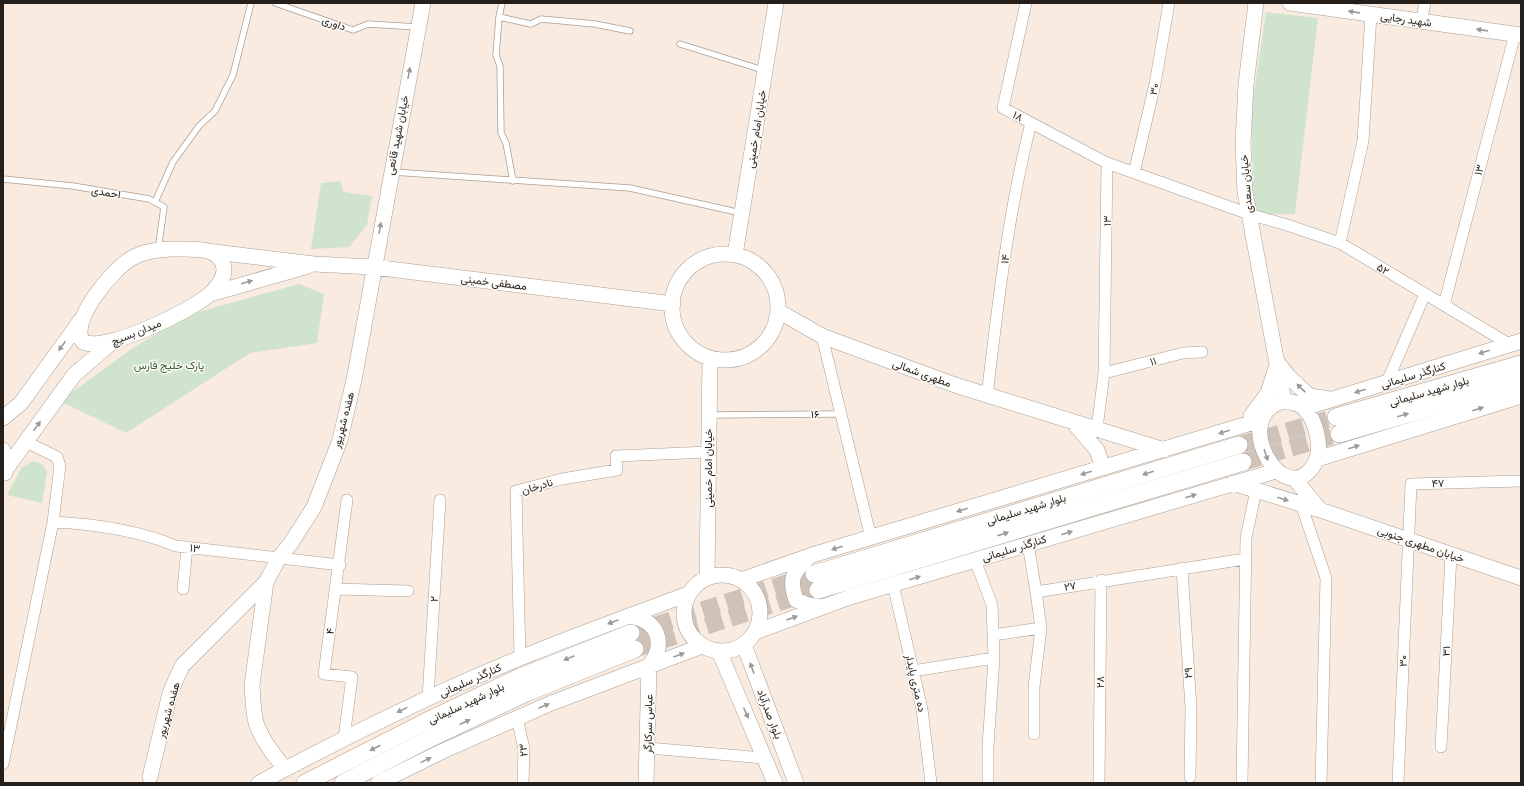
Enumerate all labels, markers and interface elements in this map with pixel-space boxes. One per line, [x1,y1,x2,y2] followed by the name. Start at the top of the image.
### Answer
[1379,7,1433,31] street label: شهید رجایی
[1348,9,1360,15] one-way arrow
[320,11,348,35] street label: داوری
[1476,27,1488,33] one-way arrow
[407,67,413,79] one-way arrow
[1145,82,1163,96] street label: ۳۰
[742,89,770,169] street label: خیابان امام خمینی
[381,94,413,176] street label: خیابان شهید قانعی
[1010,107,1026,126] street label: ۱۸
[1235,154,1257,214] street label: خیابان سعدی
[1470,163,1488,177] street label: ۱۳
[90,182,122,202] street label: احمدی
[1099,216,1115,226] street label: ۱۳
[377,222,383,234] one-way arrow
[996,253,1014,265] street label: ۱۴
[1374,259,1393,279] street label: ۵۲
[460,270,528,294] street label: مصطفی خمینی
[241,279,253,285] one-way arrow
[109,315,164,349] street label: میدان بسیچ
[58,340,66,351] one-way arrow
[1477,349,1489,355] one-way arrow
[1148,352,1158,370] street label: ۱۱
[890,355,954,391] street label: مطهری شمالی
[134,357,204,373] park label: پارک خلیج فارس
[1379,358,1447,392] street label: کنارگذر سلیمانی
[1387,372,1471,410] street label: بلوار شهید سلیمانی
[1296,383,1306,393] one-way arrow
[1353,388,1365,394] one-way arrow
[328,390,358,451] street label: هفده شهریور
[811,406,819,422] street label: ۱۶
[1472,406,1484,412] one-way arrow
[1398,412,1410,418] one-way arrow
[33,421,41,431] one-way arrow
[700,429,716,508] street label: خیابان امام خمینی
[1218,429,1230,435] one-way arrow
[1348,444,1360,450] one-way arrow
[1263,449,1269,461] one-way arrow
[1080,470,1092,476] one-way arrow
[1141,470,1153,476] one-way arrow
[519,474,555,498] street label: نادرخان
[1431,475,1445,491] street label: ۴۷
[984,489,1068,529] street label: بلوار شهید سلیمانی
[1186,493,1198,499] one-way arrow
[1278,496,1290,502] one-way arrow
[955,507,967,513] one-way arrow
[1375,522,1467,566] street label: خیابان مطهری جنوبی
[1061,530,1073,536] one-way arrow
[980,531,1048,565] street label: کنارگذر سلیمانی
[997,531,1009,537] one-way arrow
[189,539,201,557] street label: ۱۳
[831,545,843,551] one-way arrow
[910,575,922,581] one-way arrow
[1063,577,1078,595] street label: ۲۷
[426,595,442,602] street label: ۲
[786,615,798,621] one-way arrow
[606,620,618,626] one-way arrow
[322,627,338,635] street label: ۴
[1438,645,1454,657] street label: ۳۱
[673,652,685,658] one-way arrow
[901,652,930,714] street label: ده متری پایدار
[562,655,574,661] one-way arrow
[1395,655,1411,667] street label: ۳۰
[436,659,504,701] street label: کنارگذر سلیمانی
[749,662,755,674] one-way arrow
[1180,667,1196,679] street label: ۲۹
[1092,675,1108,688] street label: ۲۸
[425,678,507,728] street label: بلوار شهید سلیمانی
[152,680,184,741] street label: هفده شهریور
[753,687,787,741] street label: بلوار صدرآباد
[639,694,657,755] street label: عباس سرکارگر
[539,703,551,709] one-way arrow
[397,707,408,713] one-way arrow
[743,707,749,718] one-way arrow
[459,719,471,725] one-way arrow
[514,743,532,757] street label: ۲۳
[369,745,380,751] one-way arrow
[420,756,431,763] one-way arrow

